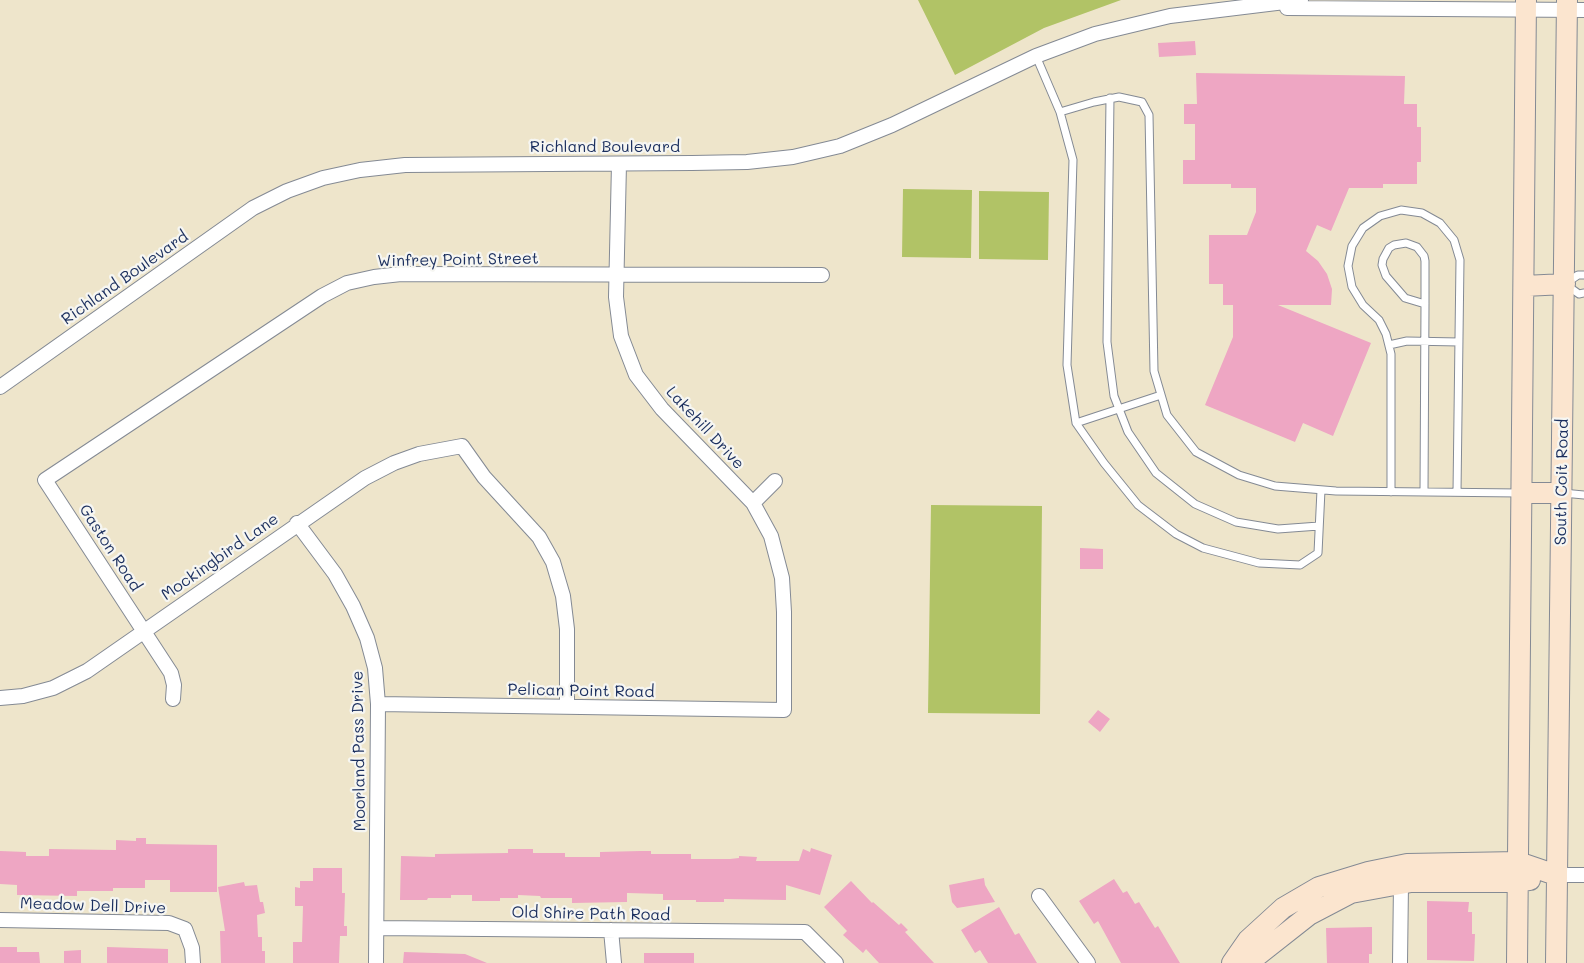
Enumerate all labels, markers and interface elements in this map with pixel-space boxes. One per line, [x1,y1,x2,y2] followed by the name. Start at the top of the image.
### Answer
[530,137,680,157] street label: Richland Boulevard
[58,227,192,329] street label: Richland Boulevard
[377,249,539,271] street label: Winfrey Point Street
[662,383,748,473] street label: Lakehill Drive
[1551,419,1573,545] street label: South Coit Road
[75,501,145,595] street label: Gaston Road
[158,509,282,605] street label: Mockingbird Lane
[348,671,370,831] street label: Moorland Pass Drive
[507,680,655,702] street label: Pelican Point Road
[20,894,166,918] street label: Meadow Dell Drive
[511,903,671,925] street label: Old Shire Path Road

